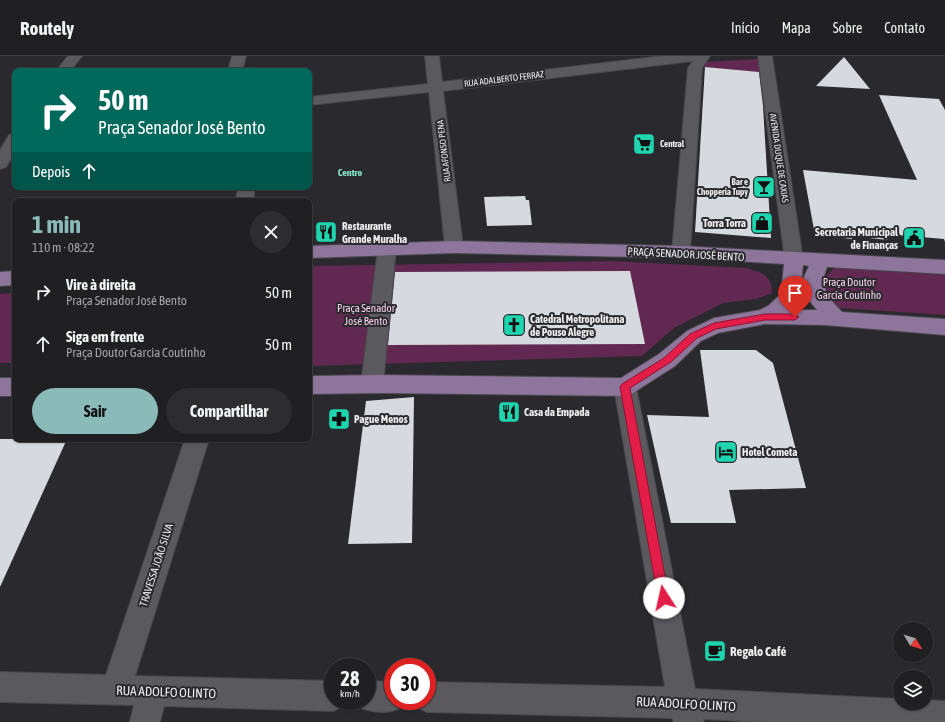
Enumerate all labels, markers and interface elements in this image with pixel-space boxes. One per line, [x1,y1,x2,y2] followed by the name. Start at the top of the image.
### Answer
[20,17,74,39] text: Routely
[731,20,760,36] text: Início
[782,20,811,36] text: Mapa
[833,20,862,36] text: Sobre
[884,20,925,36] text: Contato
[463,69,545,89] street label: RUA ADALBERTO FERRAZ
[32,84,84,136] icon: right
[98,84,148,116] text: 50 m
[768,113,790,203] street label: AVENIDA DUQUE DE CAXIAS
[98,117,265,138] text: Praça Senador José Bento
[435,119,453,183] street label: RUA AFONSO PENA
[631,131,657,157] supermarket icon: Central
[660,139,685,149] place label: Central
[78,160,100,182] icon: ahead
[32,163,70,180] text: Depois
[338,167,363,178] district label: Centro
[751,174,777,200] bar icon: Bar e Chopperia Tupy
[697,177,748,197] place label: Bar e Chopperia Tupy
[749,210,775,236] shop icon: Torra Torra
[32,211,81,238] text: 1 min
[250,211,292,253] button: close
[703,217,746,229] place label: Torra Torra
[313,219,339,245] restaurant icon: Restaurante Grande Muralha
[342,220,407,245] place label: Restaurante Grande Muralha
[901,225,927,251] public building icon: Secretaria Municipal de Finanças
[815,226,899,251] place label: Secretaria Municipal de Finanças
[32,240,95,255] text: 110 m · 08:22
[627,245,745,263] street label: PRAÇA SENADOR JOSÉ BENTO
[66,276,136,293] text: Vire à direita
[778,276,812,317] pin
[817,276,881,301] park label: Praça Doutor Garcia Coutinho
[32,281,54,303] icon: right
[784,282,806,304] icon: arrive
[265,284,292,301] text: 50 m
[66,293,187,308] text: Praça Senador José Bento
[337,302,396,327] park label: Praça Senador José Bento
[501,312,527,338] church icon: Catedral Metropolitana de Pouso Alegre
[530,313,624,338] place label: Catedral Metropolitana de Pouso Alegre
[66,328,144,345] text: Siga em frente
[32,333,54,355] icon: ahead
[265,336,292,353] text: 50 m
[66,345,206,360] text: Praça Doutor Garcia Coutinho
[32,388,158,434] button: Sair
[166,388,292,434] button: Compartilhar
[496,399,522,425] restaurant icon: Casa da Empada
[326,406,352,432] pharmacy icon: Pague Menos
[524,406,590,418] place label: Casa da Empada
[354,413,408,425] place label: Pague Menos
[713,439,739,465] hotel icon: Hotel Cometa
[742,446,797,458] place label: Hotel Cometa
[137,521,175,608] street label: TRAVESSA JOÃO SILVA
[643,577,685,619] position arrow
[893,622,933,662] north arrow
[893,622,933,710] map controls
[702,638,728,664] cafe icon: Regalo Café
[730,644,786,659] place label: Regalo Café
[384,658,436,710] speed limit sign: 30
[341,667,359,690] text: 28
[893,670,933,710] button: layers
[116,683,217,701] street label: RUA ADOLFO OLINTO
[340,688,360,699] text: km/h
[636,694,737,714] street label: RUA ADOLFO OLINTO

